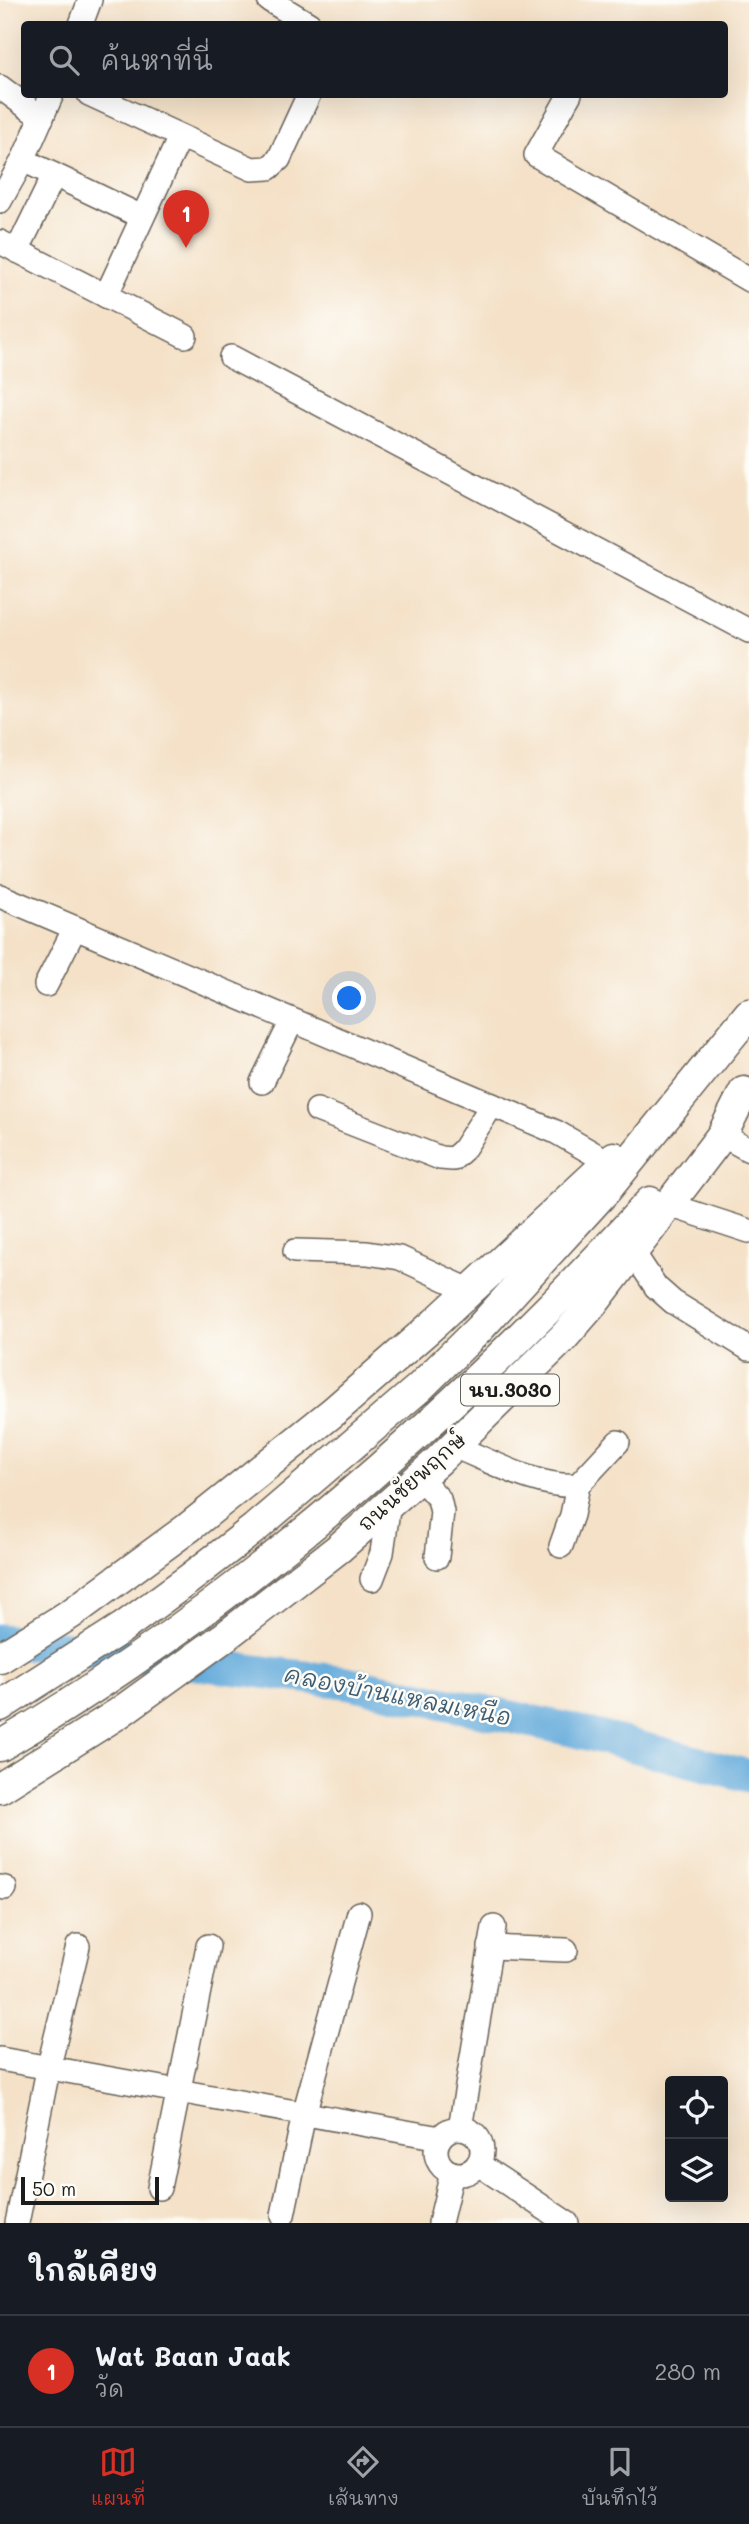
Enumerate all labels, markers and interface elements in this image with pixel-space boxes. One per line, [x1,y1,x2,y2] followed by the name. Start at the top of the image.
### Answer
[21,21,728,98] search box
[45,41,83,79] icon: search
[101,43,213,77] text: ค้นหาที่นี่
[163,190,209,248] pin: 1
[332,981,366,1015] your location
[461,1374,559,1406] road number: นบ.3030
[351,1425,472,1538] street label: ถนนชัยพฤกษ์
[282,1658,514,1732] water label: คลองบ้านแหลมเหนือ
[665,2076,728,2202] map controls
[665,2076,728,2139] button: locate
[665,2139,728,2202] button: layers
[21,2174,159,2206] scale bar
[32,2176,76,2201] text: 50 m
[28,2249,158,2289] text: ใกล้เคียง
[95,2339,291,2373] text: Wat Baan Jaak
[46,2356,56,2386] text: 1
[654,2356,721,2386] text: 280 m
[95,2373,124,2403] text: วัด
[91,2443,146,2510] tab: แผนที่
[328,2443,399,2510] tab: เส้นทาง
[581,2443,658,2510] tab: บันทึกไว้

